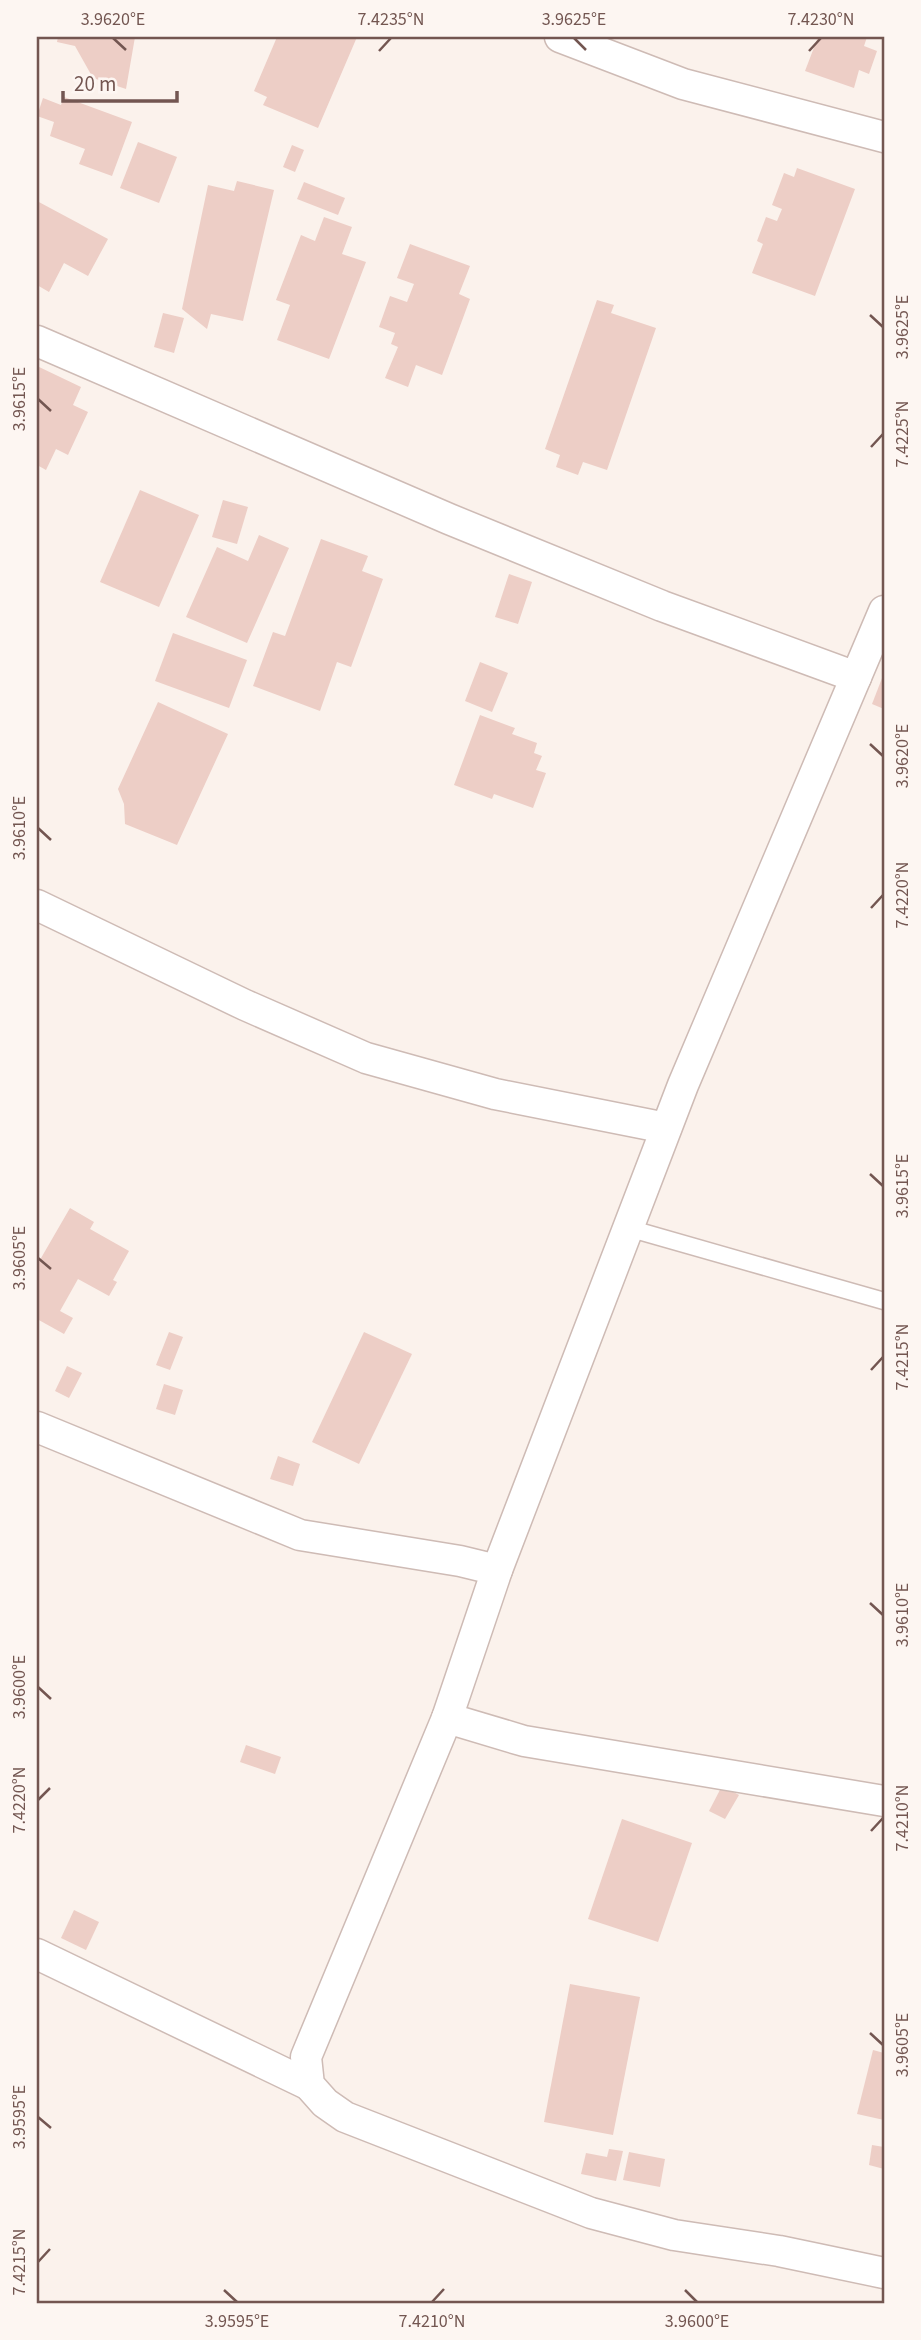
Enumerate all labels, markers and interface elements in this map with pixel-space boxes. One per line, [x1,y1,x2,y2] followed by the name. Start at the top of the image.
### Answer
[81,7,145,32] text: 3.9620°E
[358,7,424,32] text: 7.4235°N
[542,7,606,32] text: 3.9625°E
[788,7,854,32] text: 7.4230°N
[63,60,177,104] scale bar
[74,69,116,99] text: 20 m
[890,295,915,359] text: 3.9625°E
[7,367,32,431] text: 3.9615°E
[890,401,915,467] text: 7.4225°N
[890,724,915,788] text: 3.9620°E
[7,796,32,860] text: 3.9610°E
[890,862,915,928] text: 7.4220°N
[890,1154,915,1218] text: 3.9615°E
[7,1226,32,1290] text: 3.9605°E
[890,1324,915,1390] text: 7.4215°N
[890,1583,915,1647] text: 3.9610°E
[7,1655,32,1719] text: 3.9600°E
[7,1767,32,1833] text: 7.4220°N
[890,1785,915,1851] text: 7.4210°N
[890,2013,915,2077] text: 3.9605°E
[7,2085,32,2149] text: 3.9595°E
[7,2229,32,2295] text: 7.4215°N
[205,2309,269,2334] text: 3.9595°E
[399,2309,465,2334] text: 7.4210°N
[665,2309,729,2334] text: 3.9600°E

